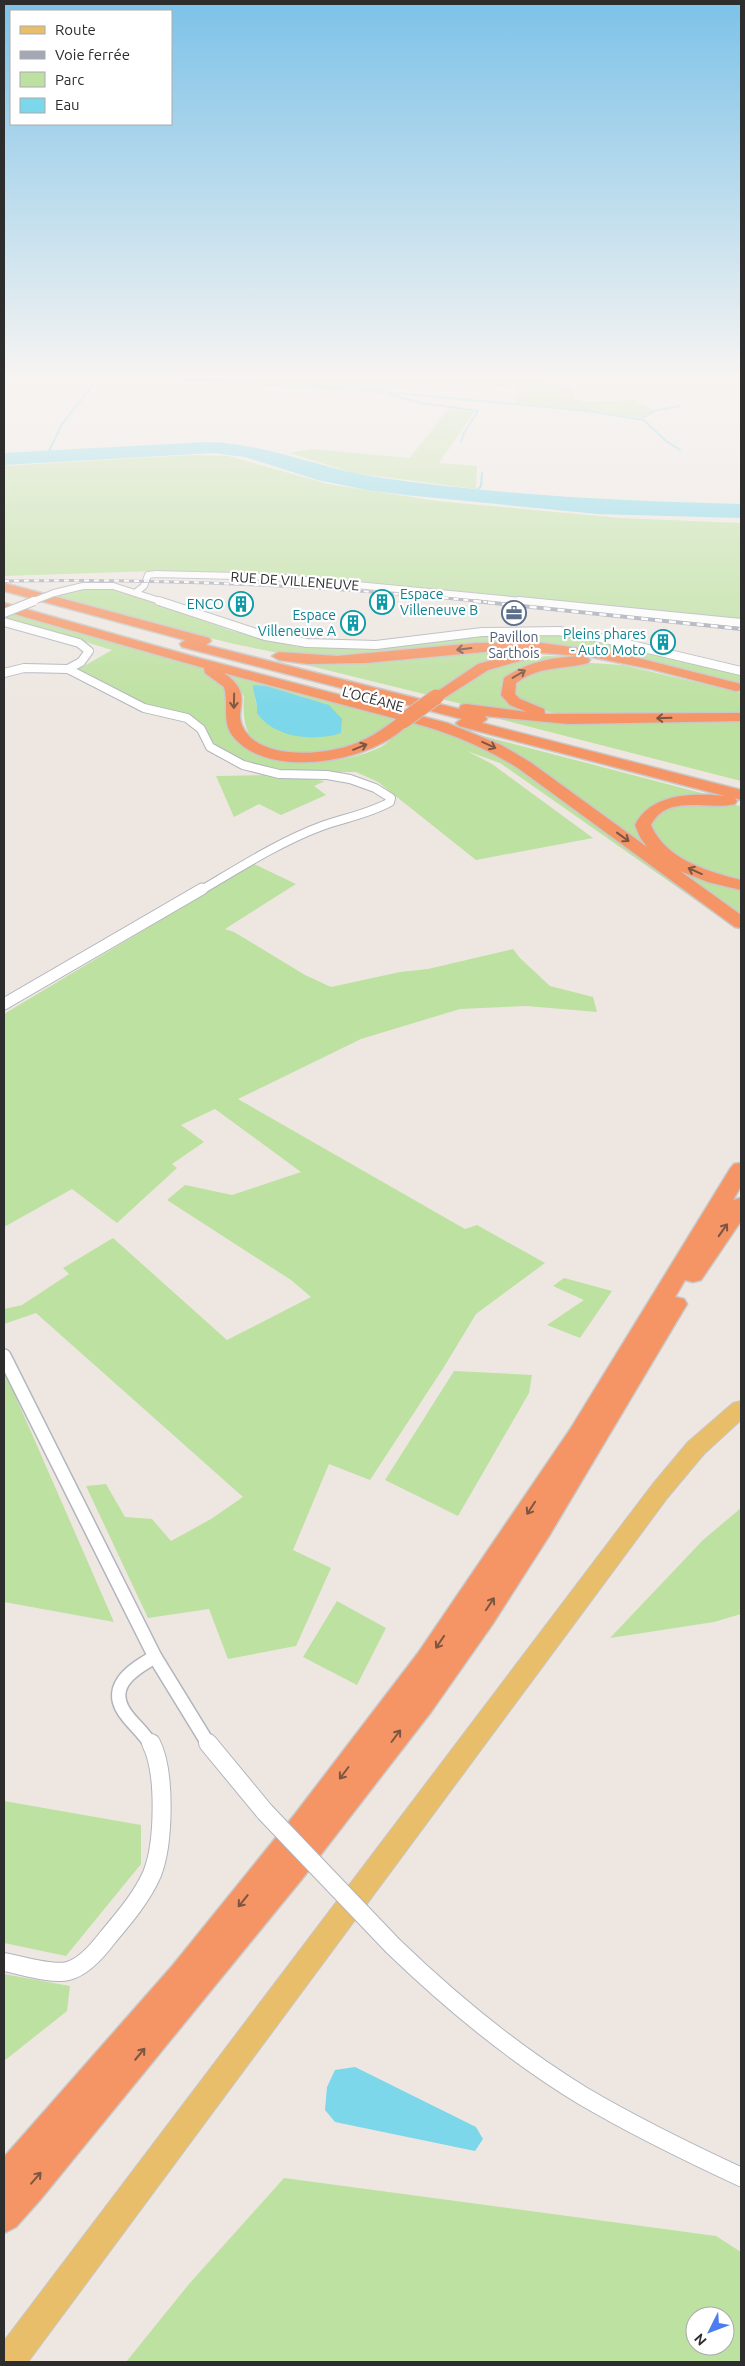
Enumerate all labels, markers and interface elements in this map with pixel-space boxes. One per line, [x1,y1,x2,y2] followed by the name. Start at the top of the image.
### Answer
[10,10,172,125] legend
[55,21,96,38] text: Route
[55,46,130,63] text: Voie ferrée
[55,71,84,88] text: Parc
[55,96,80,113] text: Eau
[230,569,360,593] street label: RUE DE VILLENEUVE
[400,586,478,618] place label: Espace Villeneuve B
[369,589,395,615] building icon: Espace Villeneuve B
[228,591,254,617] building icon: ENCO
[187,596,224,612] place label: ENCO
[501,600,527,626] office icon: Pavillon Sarthois
[258,607,336,639] place label: Espace Villeneuve A
[340,610,366,636] building icon: Espace Villeneuve A
[563,626,646,658] place label: Pleins phares - Auto Moto
[488,629,540,661] place label: Pavillon Sarthois
[650,629,676,655] building icon: Pleins phares - Auto Moto
[456,644,472,654] one-way arrow
[511,669,525,679] one-way arrow
[340,682,406,715] street label: L’OCÉANE
[229,693,239,709] one-way arrow
[656,714,672,723] one-way arrow
[481,741,496,750] one-way arrow
[352,742,367,752] one-way arrow
[616,831,629,842] one-way arrow
[688,866,703,876] one-way arrow
[718,1223,728,1237] one-way arrow
[526,1500,536,1514] one-way arrow
[485,1597,495,1611] one-way arrow
[435,1635,445,1649] one-way arrow
[390,1730,401,1743] one-way arrow
[338,1766,349,1779] one-way arrow
[238,1894,249,1907] one-way arrow
[135,2047,146,2060] one-way arrow
[30,2172,42,2185] one-way arrow
[685,2306,735,2356] north arrow
[691,2330,710,2349] text: N

